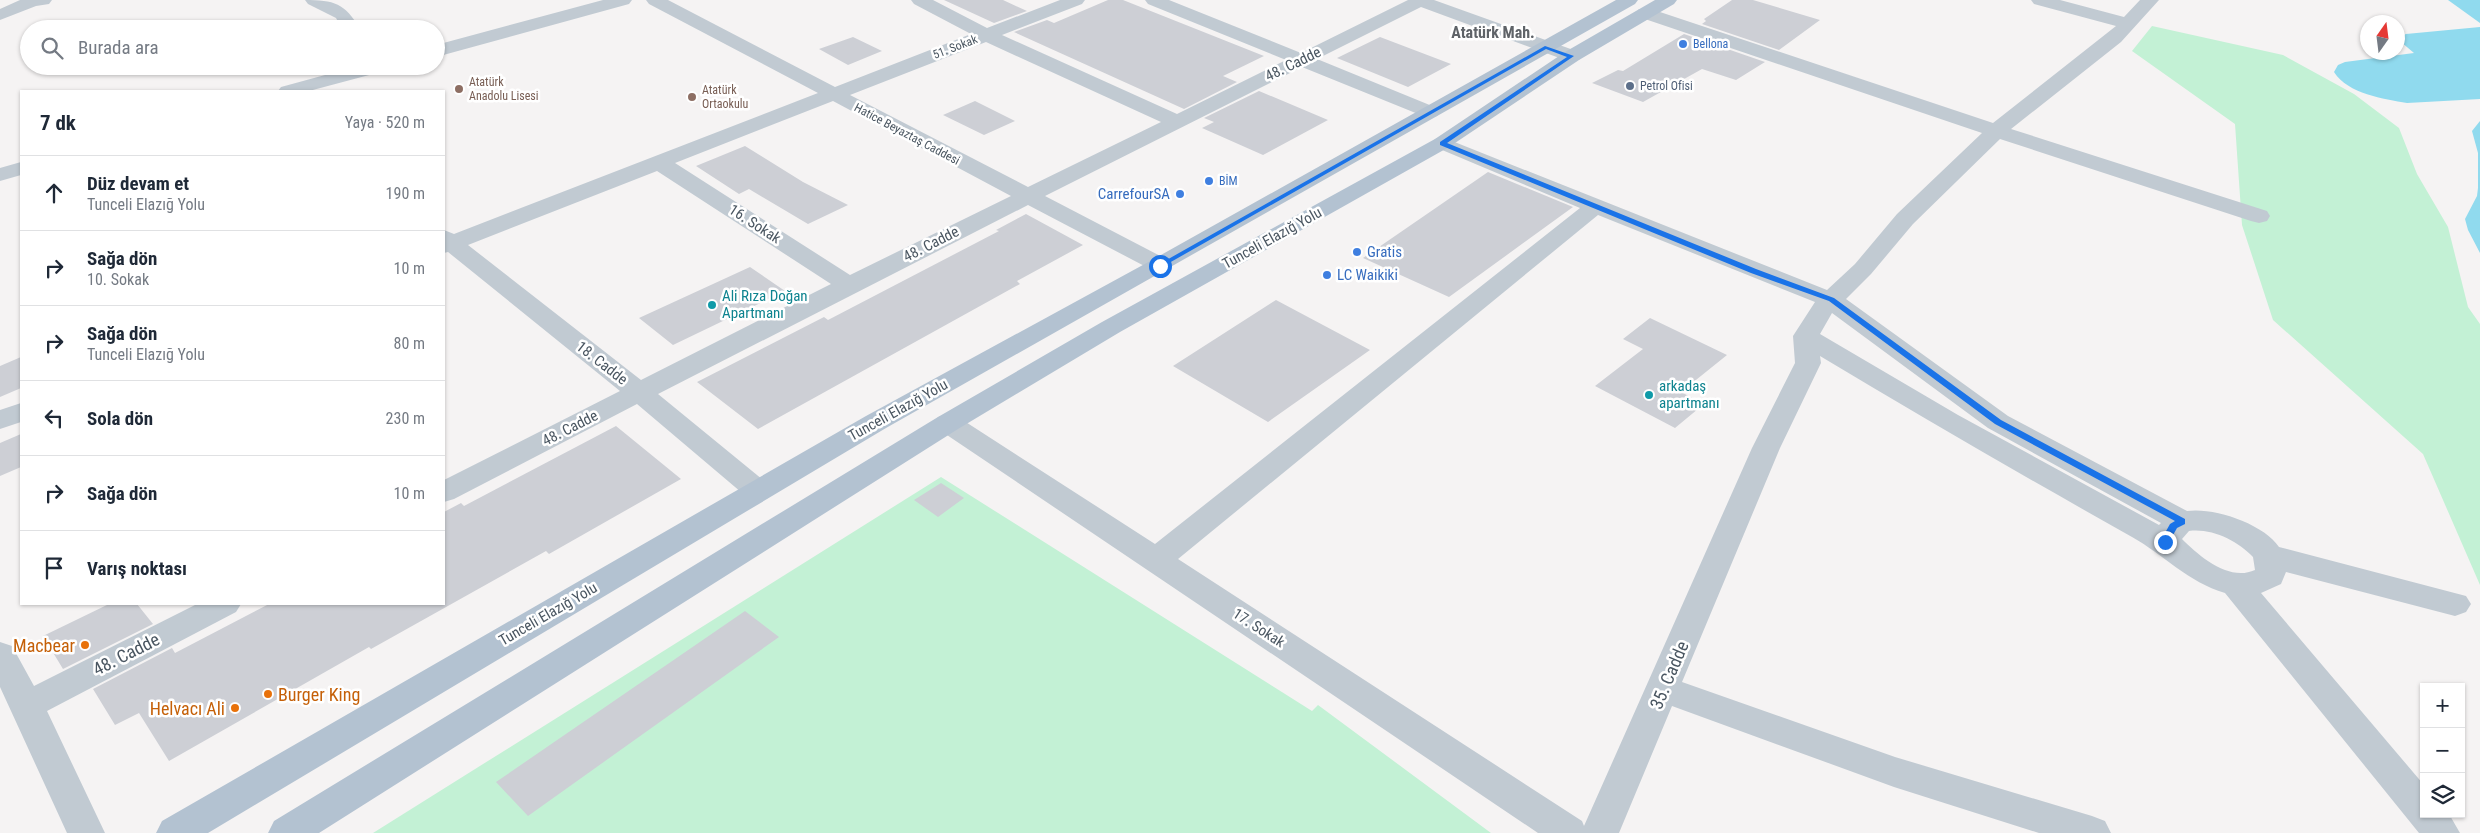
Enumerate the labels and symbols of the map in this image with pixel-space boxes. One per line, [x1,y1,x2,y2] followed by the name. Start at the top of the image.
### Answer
[2360,15,2405,60] north arrow
[1451,23,1535,42] district label: Atatürk Mah.
[931,32,980,62] street label: 51. Sokak
[1693,37,1729,51] place label: Bellona
[1677,38,1689,50] marker: Bellona
[1262,43,1324,85] street label: 48. Cadde
[469,75,539,103] place label: Atatürk Anadolu Lisesi
[1640,79,1693,93] place label: Petrol Ofisi
[1624,80,1636,92] marker: Petrol Ofisi
[453,83,465,95] marker: Atatürk Anadolu Lisesi
[702,83,748,111] place label: Atatürk Ortaokulu
[686,91,698,103] marker: Atatürk Ortaokulu
[852,100,962,168] street label: Hatice Beyaztaş Caddesi
[1219,173,1238,188] place label: BİM
[1203,175,1215,187] marker: BİM
[1098,185,1170,203] place label: CarrefourSA
[1174,188,1186,200] marker: CarrefourSA
[726,201,785,248] street label: 16. Sokak
[1219,203,1325,273] street label: Tunceli Elazığ Yolu
[900,222,962,266] street label: 48. Cadde
[1367,243,1402,261] place label: Gratis
[1351,246,1363,258] marker: Gratis
[1149,255,1172,278] route start
[1337,266,1398,284] place label: LC Waikiki
[1321,269,1333,281] marker: LC Waikiki
[722,287,808,322] place label: Ali Rıza Doğan Apartmanı
[706,299,718,311] marker: Ali Rıza Doğan Apartmanı
[573,337,631,389] street label: 18. Cadde
[845,375,951,445] street label: Tunceli Elazığ Yolu
[1659,377,1719,412] place label: arkadaş apartmanı
[1643,389,1655,401] marker: arkadaş apartmanı
[539,406,601,450] street label: 48. Cadde
[2154,531,2177,554] route end
[496,579,600,649] street label: Tunceli Elazığ Yolu
[1230,605,1289,652] street label: 17. Sokak
[89,628,163,680] street label: 48. Cadde
[13,635,76,656] place label: Macbear
[1645,638,1693,712] street label: 35. Cadde
[79,639,91,651] marker: Macbear
[278,684,360,705] place label: Burger King
[262,688,274,700] marker: Burger King
[150,698,225,719] place label: Helvacı Ali
[229,702,241,714] marker: Helvacı Ali

